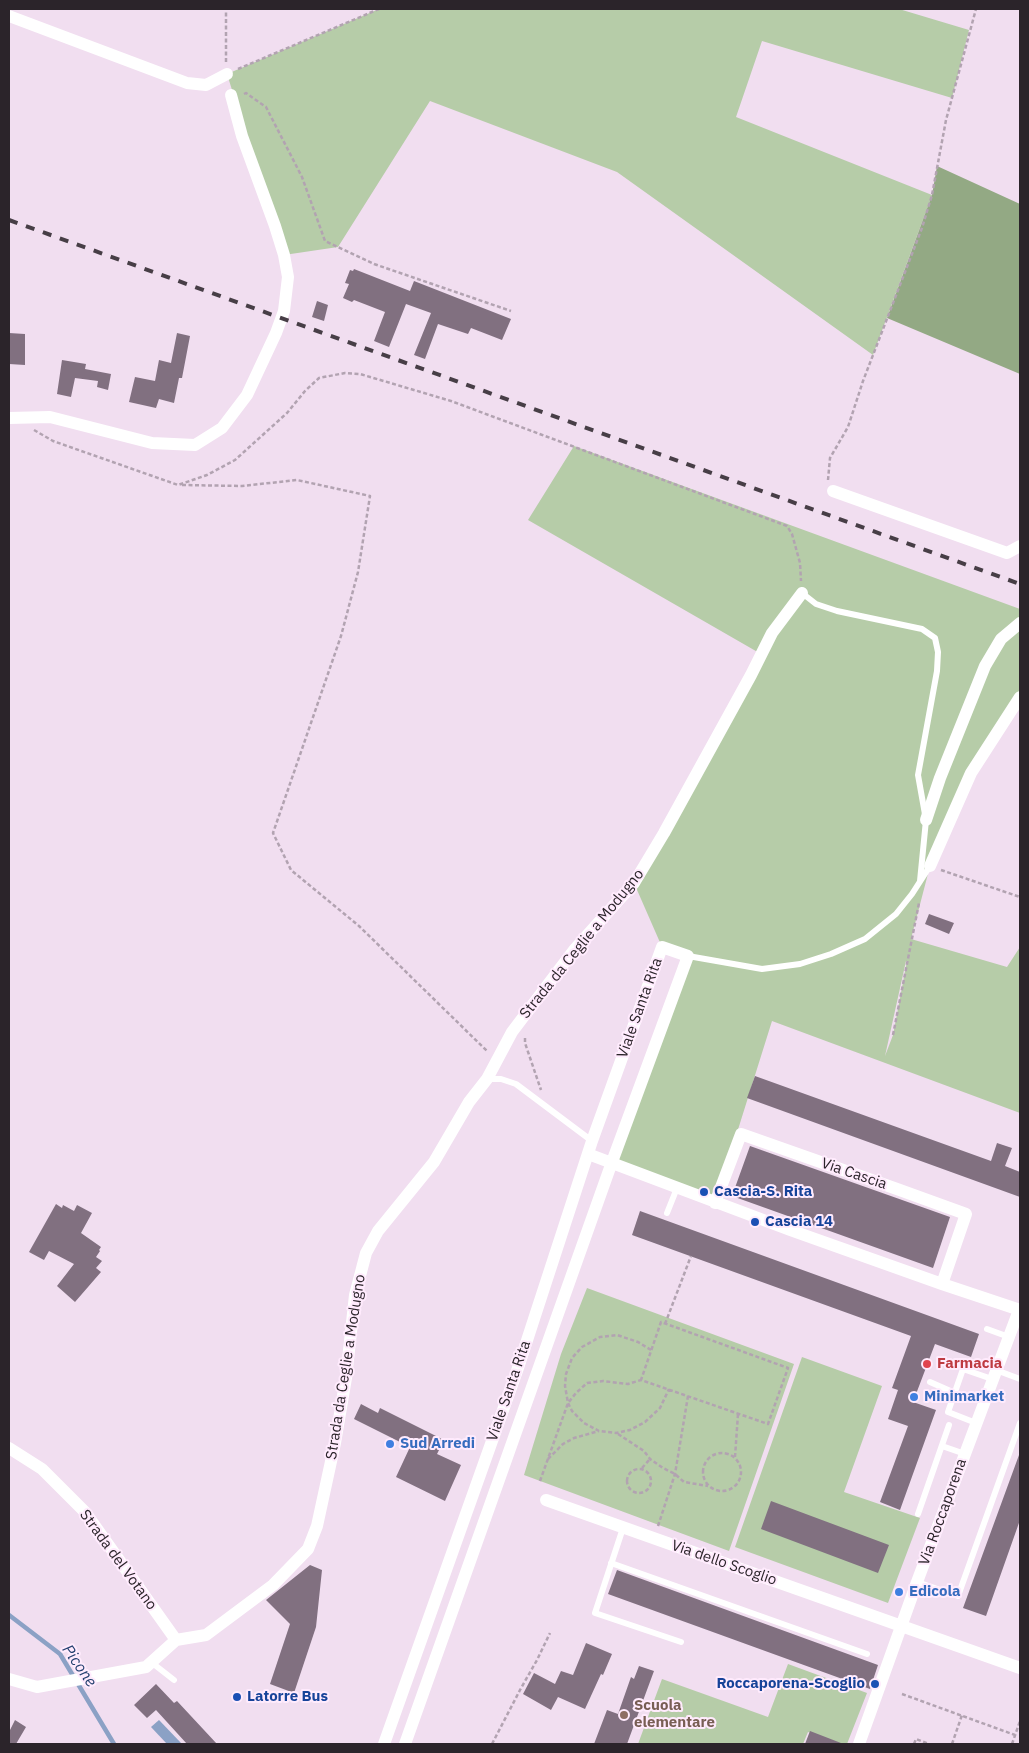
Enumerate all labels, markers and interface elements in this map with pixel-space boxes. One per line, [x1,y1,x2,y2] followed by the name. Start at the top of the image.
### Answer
[516,866,648,1022] street label: Strada da Ceglie a Modugno
[614,955,666,1061] street label: Viale Santa Rita
[819,1154,889,1194] street label: Via Cascia
[714,1183,812,1201] place label: Cascia-S. Rita
[698,1186,710,1198] marker: Cascia-S. Rita
[765,1213,833,1231] place label: Cascia 14
[749,1216,761,1228] marker: Cascia 14
[322,1273,370,1461] street label: Strada da Ceglie a Modugno
[483,1338,535,1444] street label: Viale Santa Rita
[937,1355,1002,1373] place label: Farmacia
[921,1358,933,1370] marker: Farmacia
[924,1388,1004,1406] place label: Minimarket
[908,1391,920,1403] marker: Minimarket
[400,1435,475,1453] place label: Sud Arredi
[384,1438,396,1450] marker: Sud Arredi
[915,1456,971,1568] street label: Via Roccaporena
[76,1506,160,1614] street label: Strada del Votano
[669,1537,779,1589] street label: Via dello Scoglio
[909,1583,961,1601] place label: Edicola
[893,1586,905,1598] marker: Edicola
[58,1641,100,1691] water label: Picone
[716,1675,865,1693] place label: Roccaporena-Scoglio
[869,1678,881,1690] marker: Roccaporena-Scoglio
[247,1688,328,1706] place label: Latorre Bus
[231,1691,243,1703] marker: Latorre Bus
[634,1697,715,1732] place label: Scuola elementare
[618,1709,630,1721] marker: Scuola elementare

